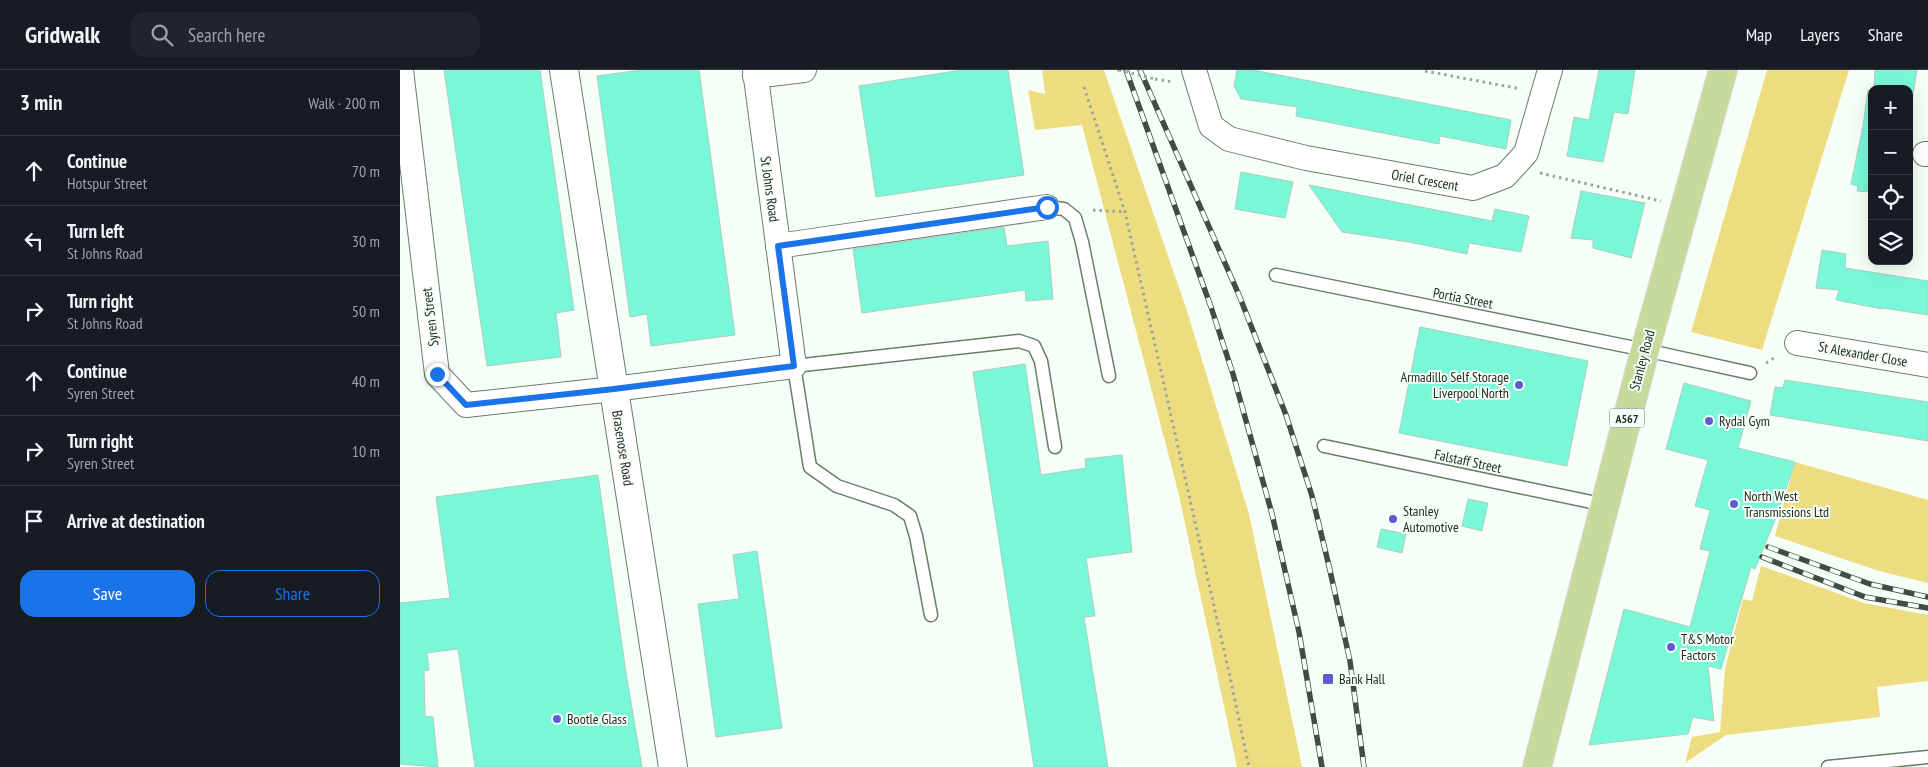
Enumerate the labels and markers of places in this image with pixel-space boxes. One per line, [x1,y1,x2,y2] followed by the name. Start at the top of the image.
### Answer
[1401,368,1509,402] place label: Armadillo Self Storage Liverpool North
[1513,379,1525,391] marker: Armadillo Self Storage Liverpool North
[1719,412,1770,430] place label: Rydal Gym
[1703,415,1715,427] marker: Rydal Gym
[1744,487,1829,521] place label: North West Transmissions Ltd
[1728,498,1740,510] marker: North West Transmissions Ltd
[1403,502,1459,536] place label: Stanley Automotive
[1387,513,1399,525] marker: Stanley Automotive
[1681,630,1734,664] place label: T&S Motor Factors
[1665,641,1677,653] marker: T&S Motor Factors
[1339,670,1386,688] place label: Bank Hall
[1321,672,1335,686] marker: Bank Hall
[567,710,627,728] place label: Bootle Glass
[551,713,563,725] marker: Bootle Glass

